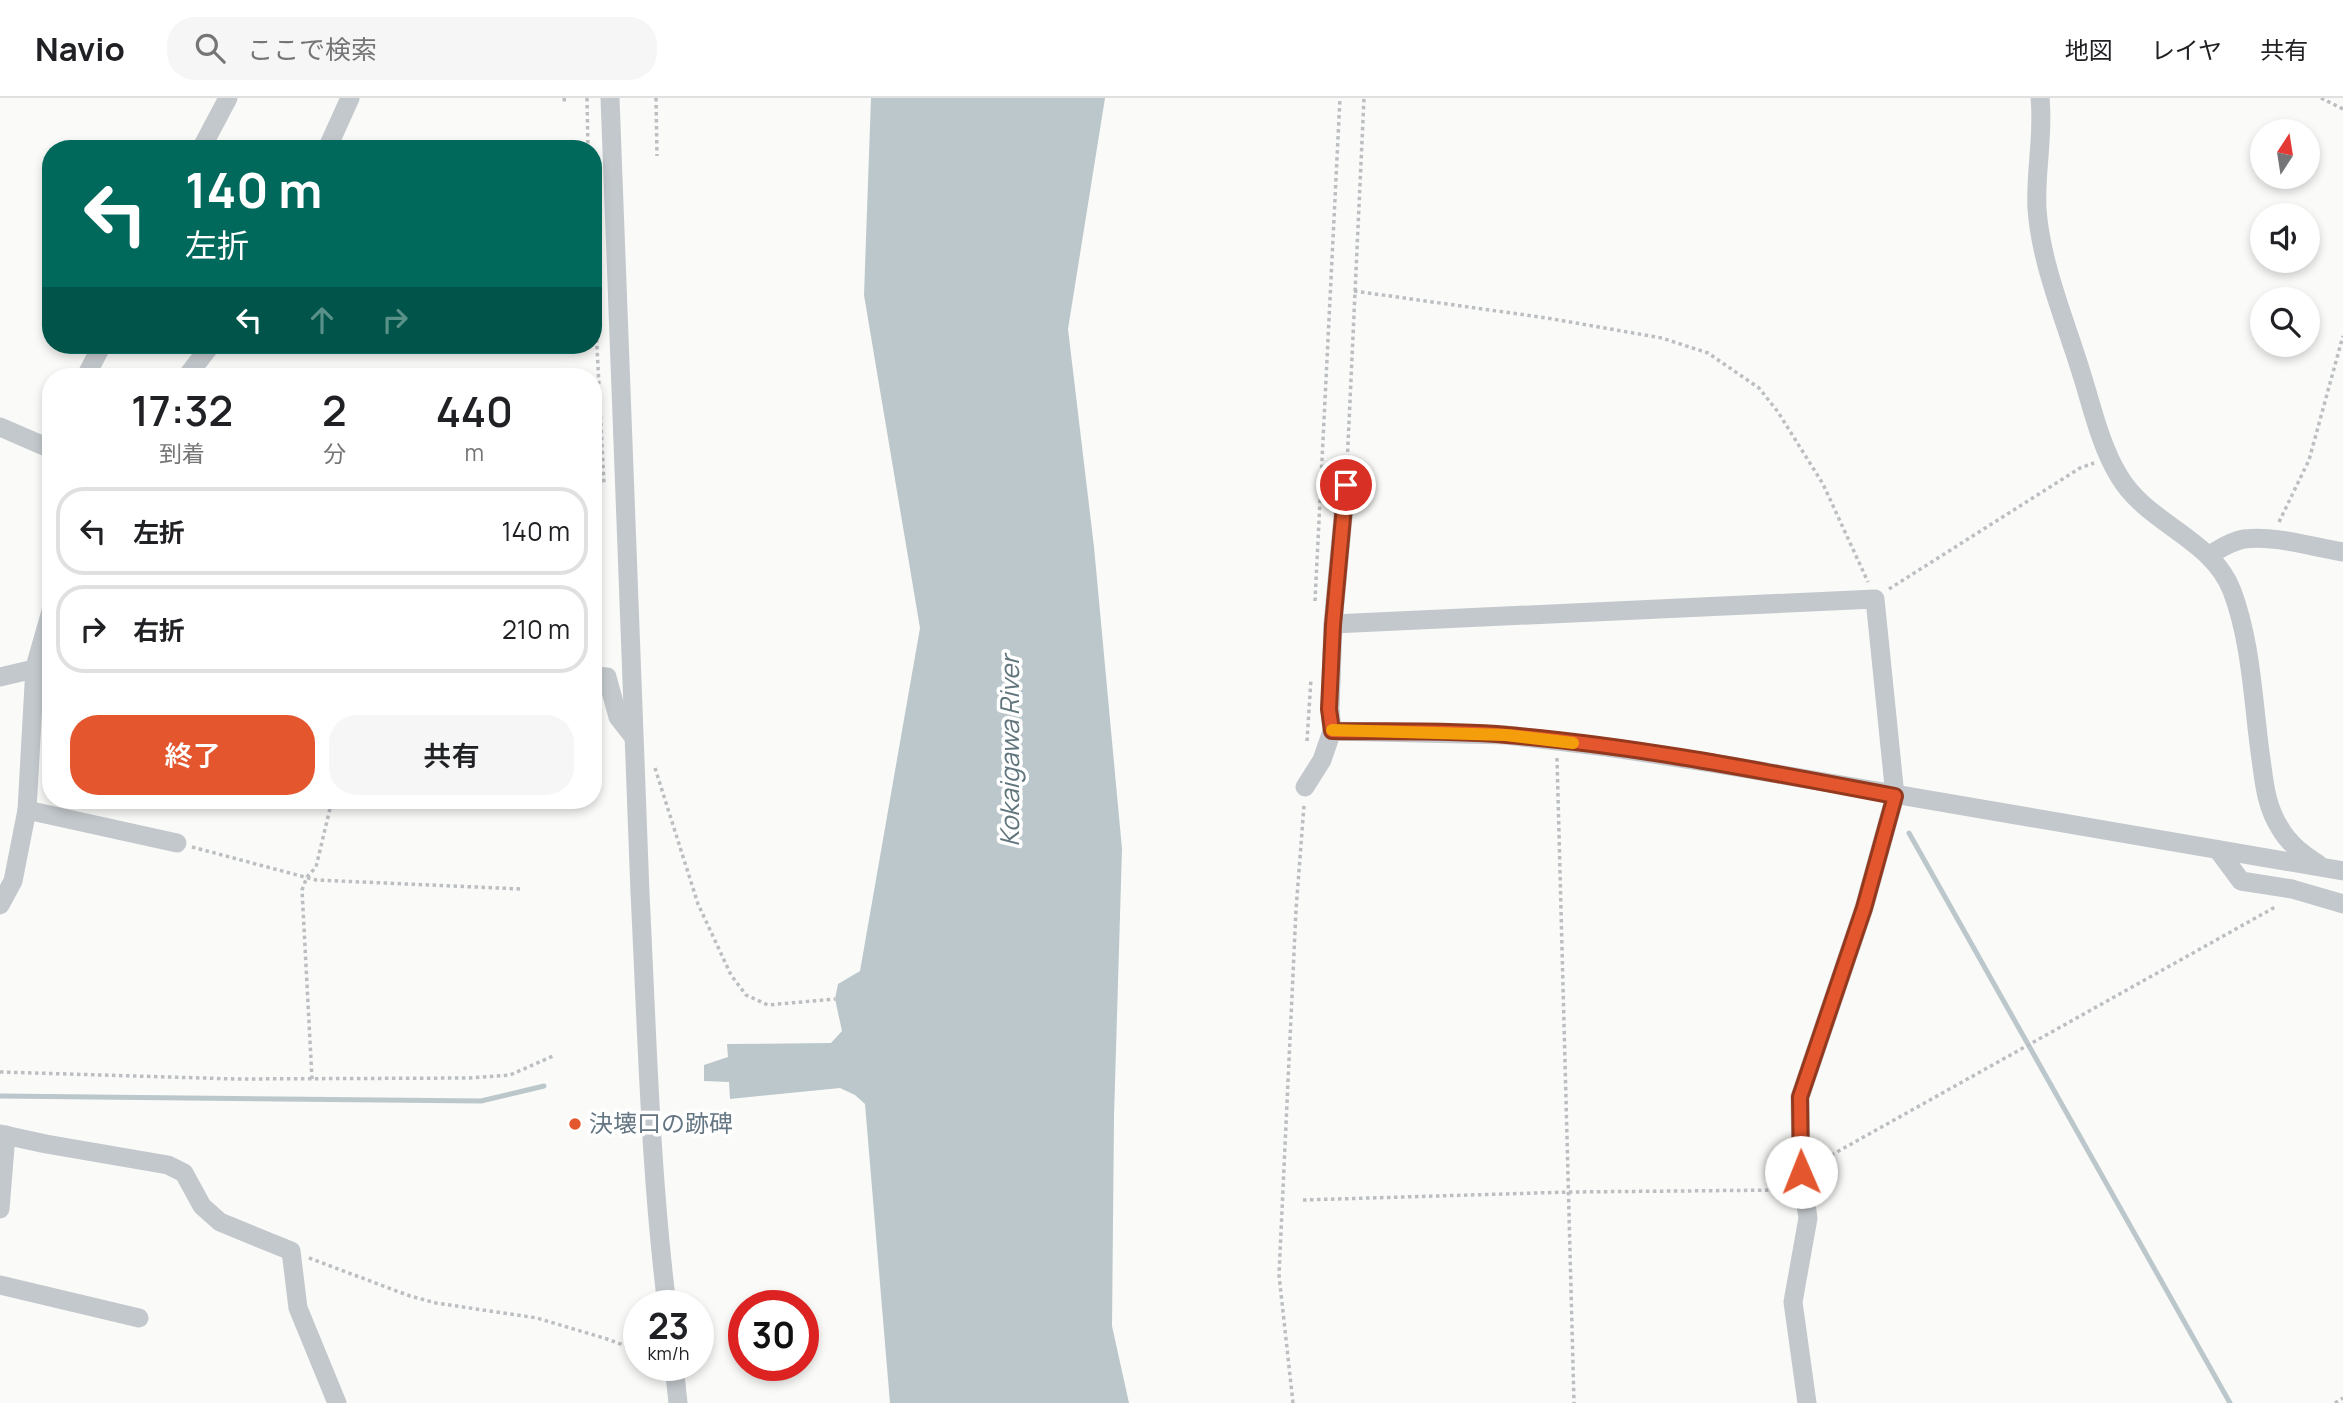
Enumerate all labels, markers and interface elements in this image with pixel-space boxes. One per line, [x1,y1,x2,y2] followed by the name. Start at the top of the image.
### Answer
[167,17,657,80] search box
[35,26,125,71] text: Navio
[191,29,229,67] icon: search
[247,31,377,67] text: ここで検索
[2065,33,2113,66] text: 地図
[2151,33,2222,66] text: レイヤ
[2260,33,2308,66] text: 共有
[2250,119,2320,189] north arrow
[2250,119,2320,357] map controls
[185,156,322,223] text: 140 m
[70,168,161,259] icon: left
[2250,203,2320,273] button: sound
[185,223,249,267] text: 左折
[2250,287,2320,357] button: search
[230,301,268,339] icon: left
[303,301,341,339] icon: ahead
[376,301,414,339] icon: right
[131,381,233,439] text: 17:32
[322,381,347,439] text: 2
[436,382,513,440] text: 440
[465,436,484,468] text: m
[159,437,205,469] text: 到着
[323,437,346,469] text: 分
[1316,455,1376,515] pin
[1327,466,1365,504] icon: arrive
[74,512,112,550] icon: left
[501,513,570,549] text: 140 m
[133,514,185,550] text: 左折
[74,610,112,648] icon: right
[502,611,570,647] text: 210 m
[133,612,185,648] text: 右折
[991,652,1027,847] water label: Kokaigawa River
[70,715,315,795] button: 終了
[329,715,574,795] button: 共有
[589,1106,733,1139] place label: 決壊口の跡碑
[567,1116,583,1132] marker: 決壊口の跡碑
[1764,1135,1838,1209] position arrow
[728,1290,819,1381] speed limit sign: 30
[648,1302,689,1350] text: 23
[648,1341,689,1365] text: km/h

